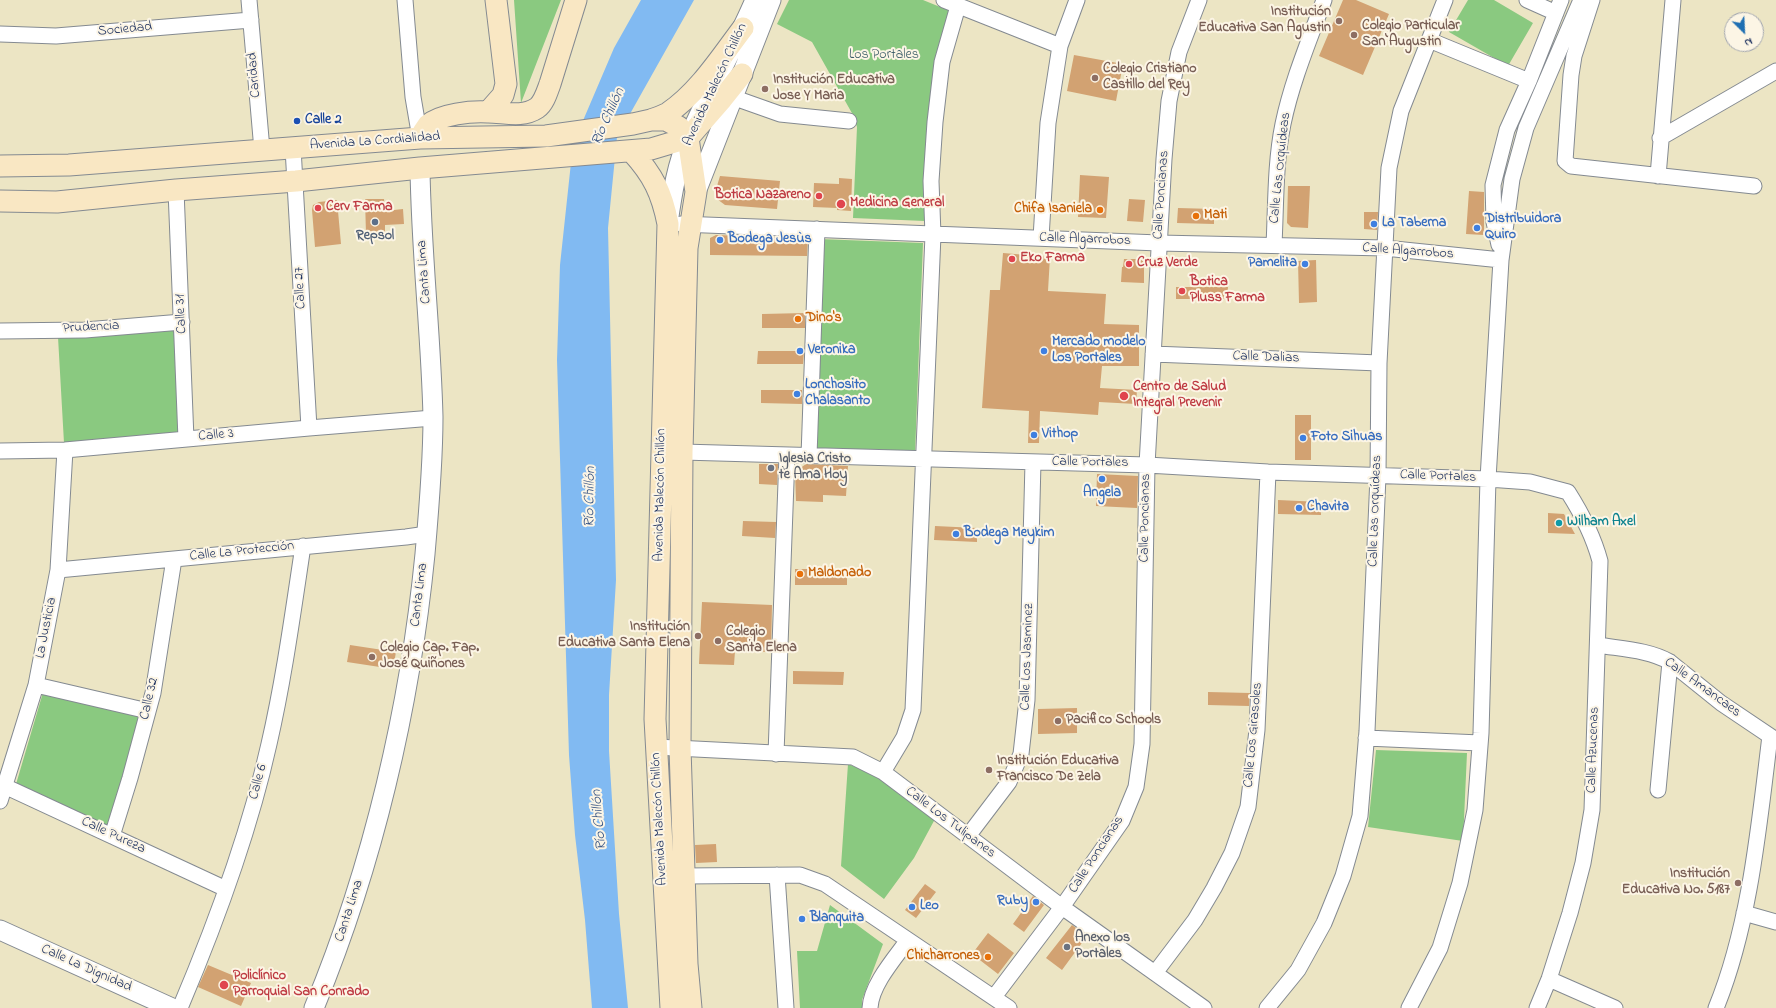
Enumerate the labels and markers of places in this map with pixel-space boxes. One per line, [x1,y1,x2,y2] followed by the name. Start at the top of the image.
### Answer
[1198,5,1331,38] place label: Institución Educativa San Agustin
[1334,16,1344,26] marker: Institución Educativa San Agustin
[1362,19,1460,52] place label: Colegio Particular San Augustin
[1349,30,1359,40] marker: Colegio Particular San Augustin
[1103,62,1196,94] place label: Colegio Cristiano Castillo del Rey
[773,73,895,106] place label: Institución Educativa Jose Y Maria
[1090,73,1100,83] marker: Colegio Cristiano Castillo del Rey
[760,84,770,94] marker: Institución Educativa Jose Y Maria
[305,113,342,129] place label: Calle 2
[292,116,302,126] marker: Calle 2
[715,188,811,204] place label: Botica Nazareno
[814,191,824,201] marker: Botica Nazareno
[850,196,944,212] place label: Medicina General
[835,198,847,210] marker: Medicina General
[326,200,393,216] place label: Cerv Farma
[1014,202,1092,218] place label: Chifa Isaniela
[313,203,323,213] marker: Cerv Farma
[1095,205,1105,215] marker: Chifa Isaniela
[1204,208,1227,224] place label: Mati
[1191,211,1201,221] marker: Mati
[1485,212,1561,244] place label: Distribuidora Quiro
[1382,216,1446,232] place label: La Taberna
[370,217,380,227] marker: Repsol
[1369,219,1379,229] marker: La Taberna
[1472,223,1482,233] marker: Distribuidora Quiro
[356,229,394,245] place label: Repsol
[728,232,812,248] place label: Bodega Jesùs
[715,235,725,245] marker: Bodega Jesùs
[1020,251,1085,267] place label: Eko Farma
[1007,254,1017,264] marker: Eko Farma
[1137,256,1198,272] place label: Cruz Verde
[1248,256,1297,272] place label: Pamelita
[1124,259,1134,269] marker: Cruz Verde
[1300,259,1310,269] marker: Pamelita
[1190,275,1265,308] place label: Botica Pluss Farma
[1177,286,1187,296] marker: Botica Pluss Farma
[806,311,842,327] place label: Dino's
[793,314,803,324] marker: Dino's
[1052,335,1145,368] place label: Mercado modelo Los Portales
[808,343,856,359] place label: Veronika
[795,346,805,356] marker: Veronika
[1039,346,1049,356] marker: Mercado modelo Los Portales
[805,378,870,410] place label: Lonchosito Chalasanto
[1133,380,1226,412] place label: Centro de Salud Integral Prevenir
[792,389,802,399] marker: Lonchosito Chalasanto
[1118,390,1130,402] marker: Centro de Salud Integral Prevenir
[1042,427,1078,443] place label: Vithop
[1029,430,1039,440] marker: Vithop
[1311,430,1382,446] place label: Foto Sihuas
[1298,433,1308,443] marker: Foto Sihuas
[779,452,851,484] place label: Iglesia Cristo te Ama Hoy
[766,463,776,473] marker: Iglesia Cristo te Ama Hoy
[1097,474,1107,484] marker: Angela
[1083,486,1121,502] place label: Angela
[1307,500,1349,516] place label: Chavita
[1294,503,1304,513] marker: Chavita
[1567,515,1636,531] place label: Wilham Axel
[1554,518,1564,528] marker: Wilham Axel
[964,526,1054,542] place label: Bodega Meykim
[951,529,961,539] marker: Bodega Meykim
[808,566,871,582] place label: Maldonado
[795,569,805,579] marker: Maldonado
[557,620,690,652] place label: Institución Educativa Santa Elena
[726,625,797,658] place label: Colegio Santa Elena
[693,631,703,641] marker: Institución Educativa Santa Elena
[713,636,723,646] marker: Colegio Santa Elena
[380,641,479,674] place label: Colegio Cap. Fap. José Quiñones
[367,652,377,662] marker: Colegio Cap. Fap. José Quiñones
[1066,713,1161,729] place label: Pacifico Schools
[1053,716,1063,726] marker: Pacifico Schools
[997,754,1119,786] place label: Institución Educativa Francisco De Zela
[984,765,994,775] marker: Institución Educativa Francisco De Zela
[1622,867,1730,900] place label: Institución Educativa No. 5187
[1733,878,1743,888] marker: Institución Educativa No. 5187
[997,894,1028,910] place label: Ruby
[1031,897,1041,907] marker: Ruby
[920,899,939,915] place label: Leo
[907,902,917,912] marker: Leo
[810,911,864,927] place label: Blanquita
[797,914,807,924] marker: Blanquita
[1075,931,1130,964] place label: Anexo los Portales
[1062,942,1072,952] marker: Anexo los Portales
[906,949,980,965] place label: Chicharrones
[983,952,993,962] marker: Chicharrones
[233,969,369,1002] place label: Policlínico Parroquial San Conrado
[218,979,230,991] marker: Policlínico Parroquial San Conrado

